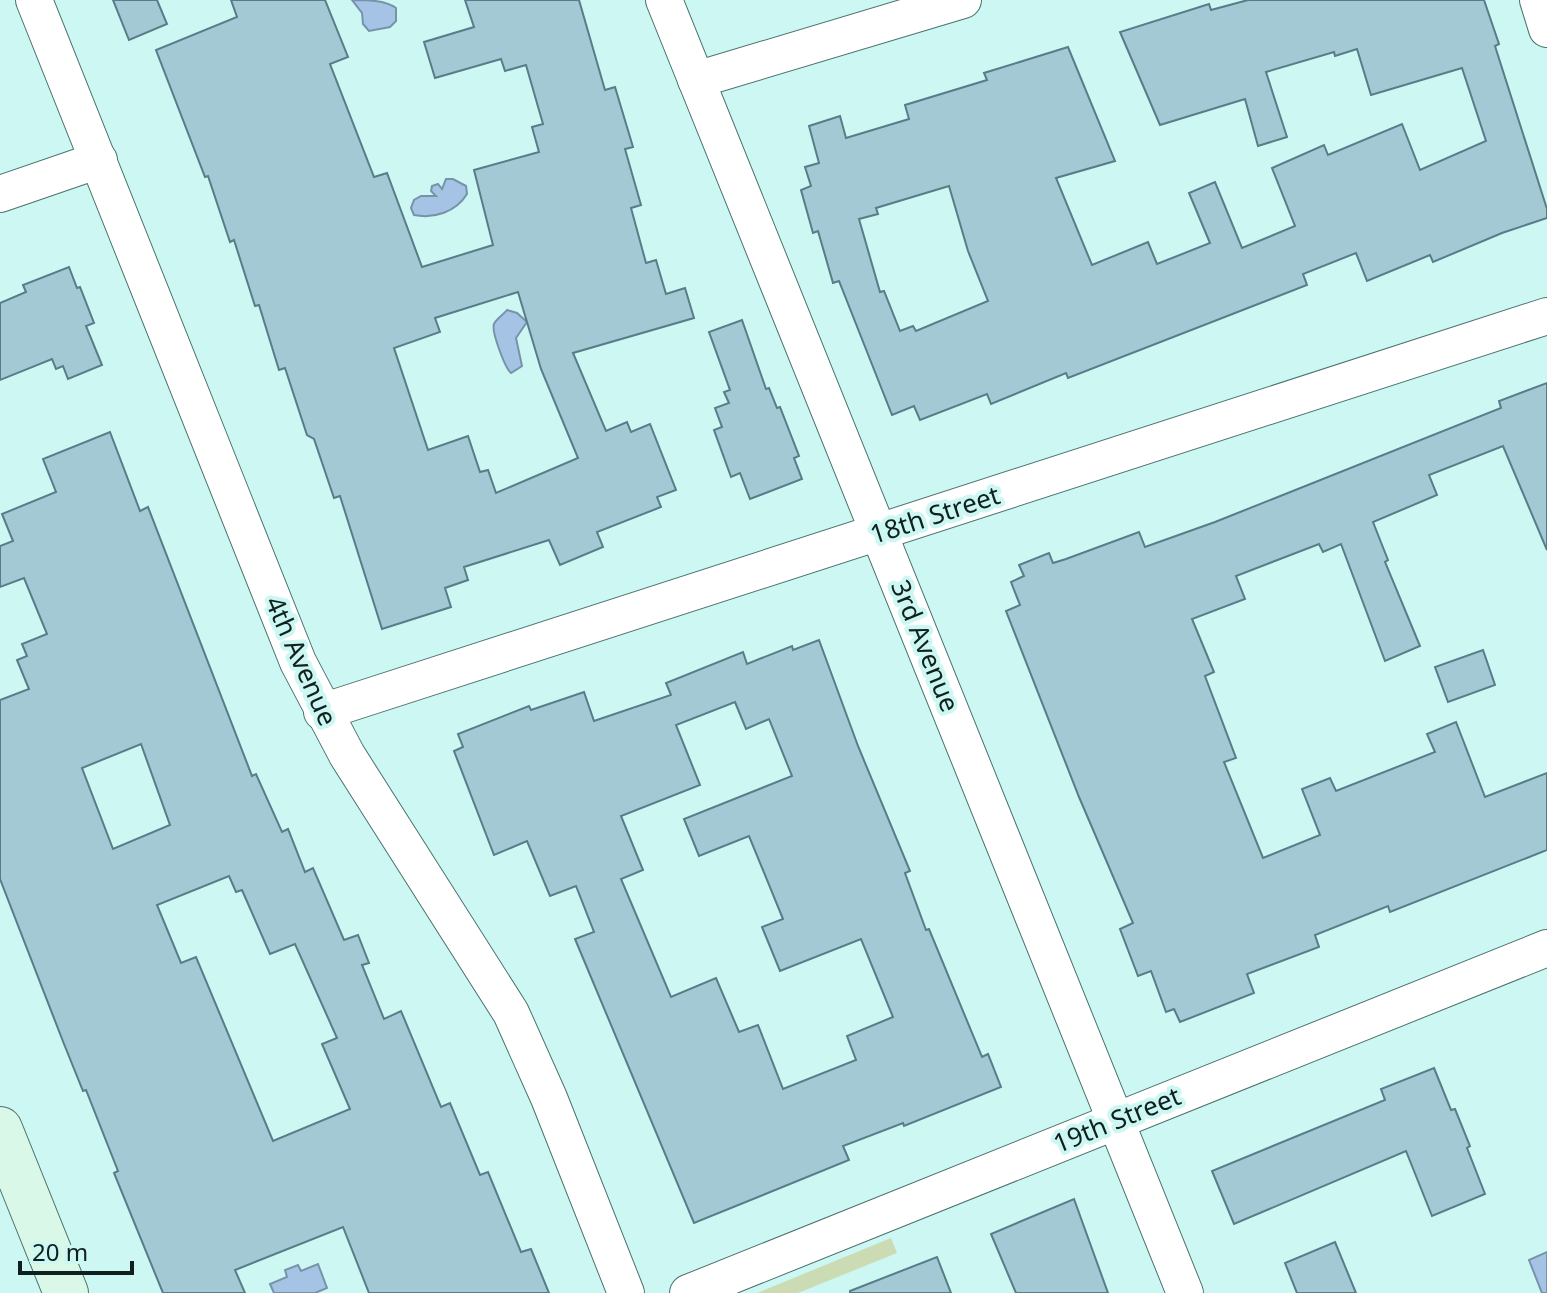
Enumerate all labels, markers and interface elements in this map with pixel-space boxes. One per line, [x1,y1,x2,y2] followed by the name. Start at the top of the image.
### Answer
[865,476,1004,552] street label: 18th Street
[883,574,969,717] street label: 3rd Avenue
[257,590,346,731] street label: 4th Avenue
[1048,1077,1186,1161] street label: 19th Street
[20,1225,132,1275] scale bar
[32,1235,88,1268] text: 20 m

